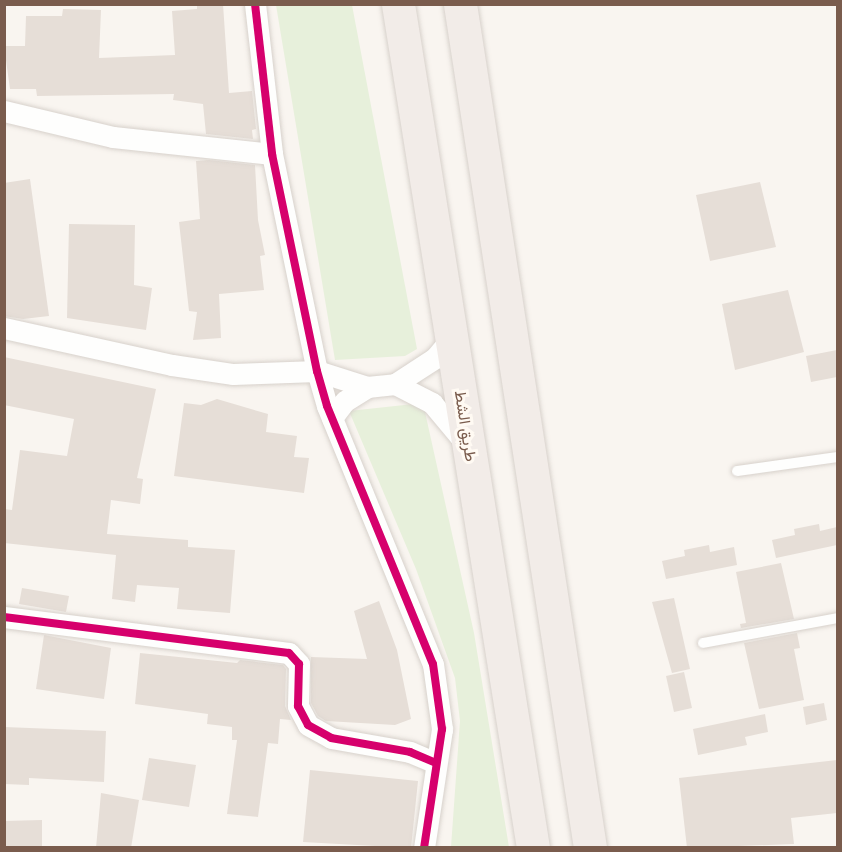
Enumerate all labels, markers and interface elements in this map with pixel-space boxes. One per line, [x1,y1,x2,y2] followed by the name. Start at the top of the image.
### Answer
[450,389,480,463] street label: طريق الشط

